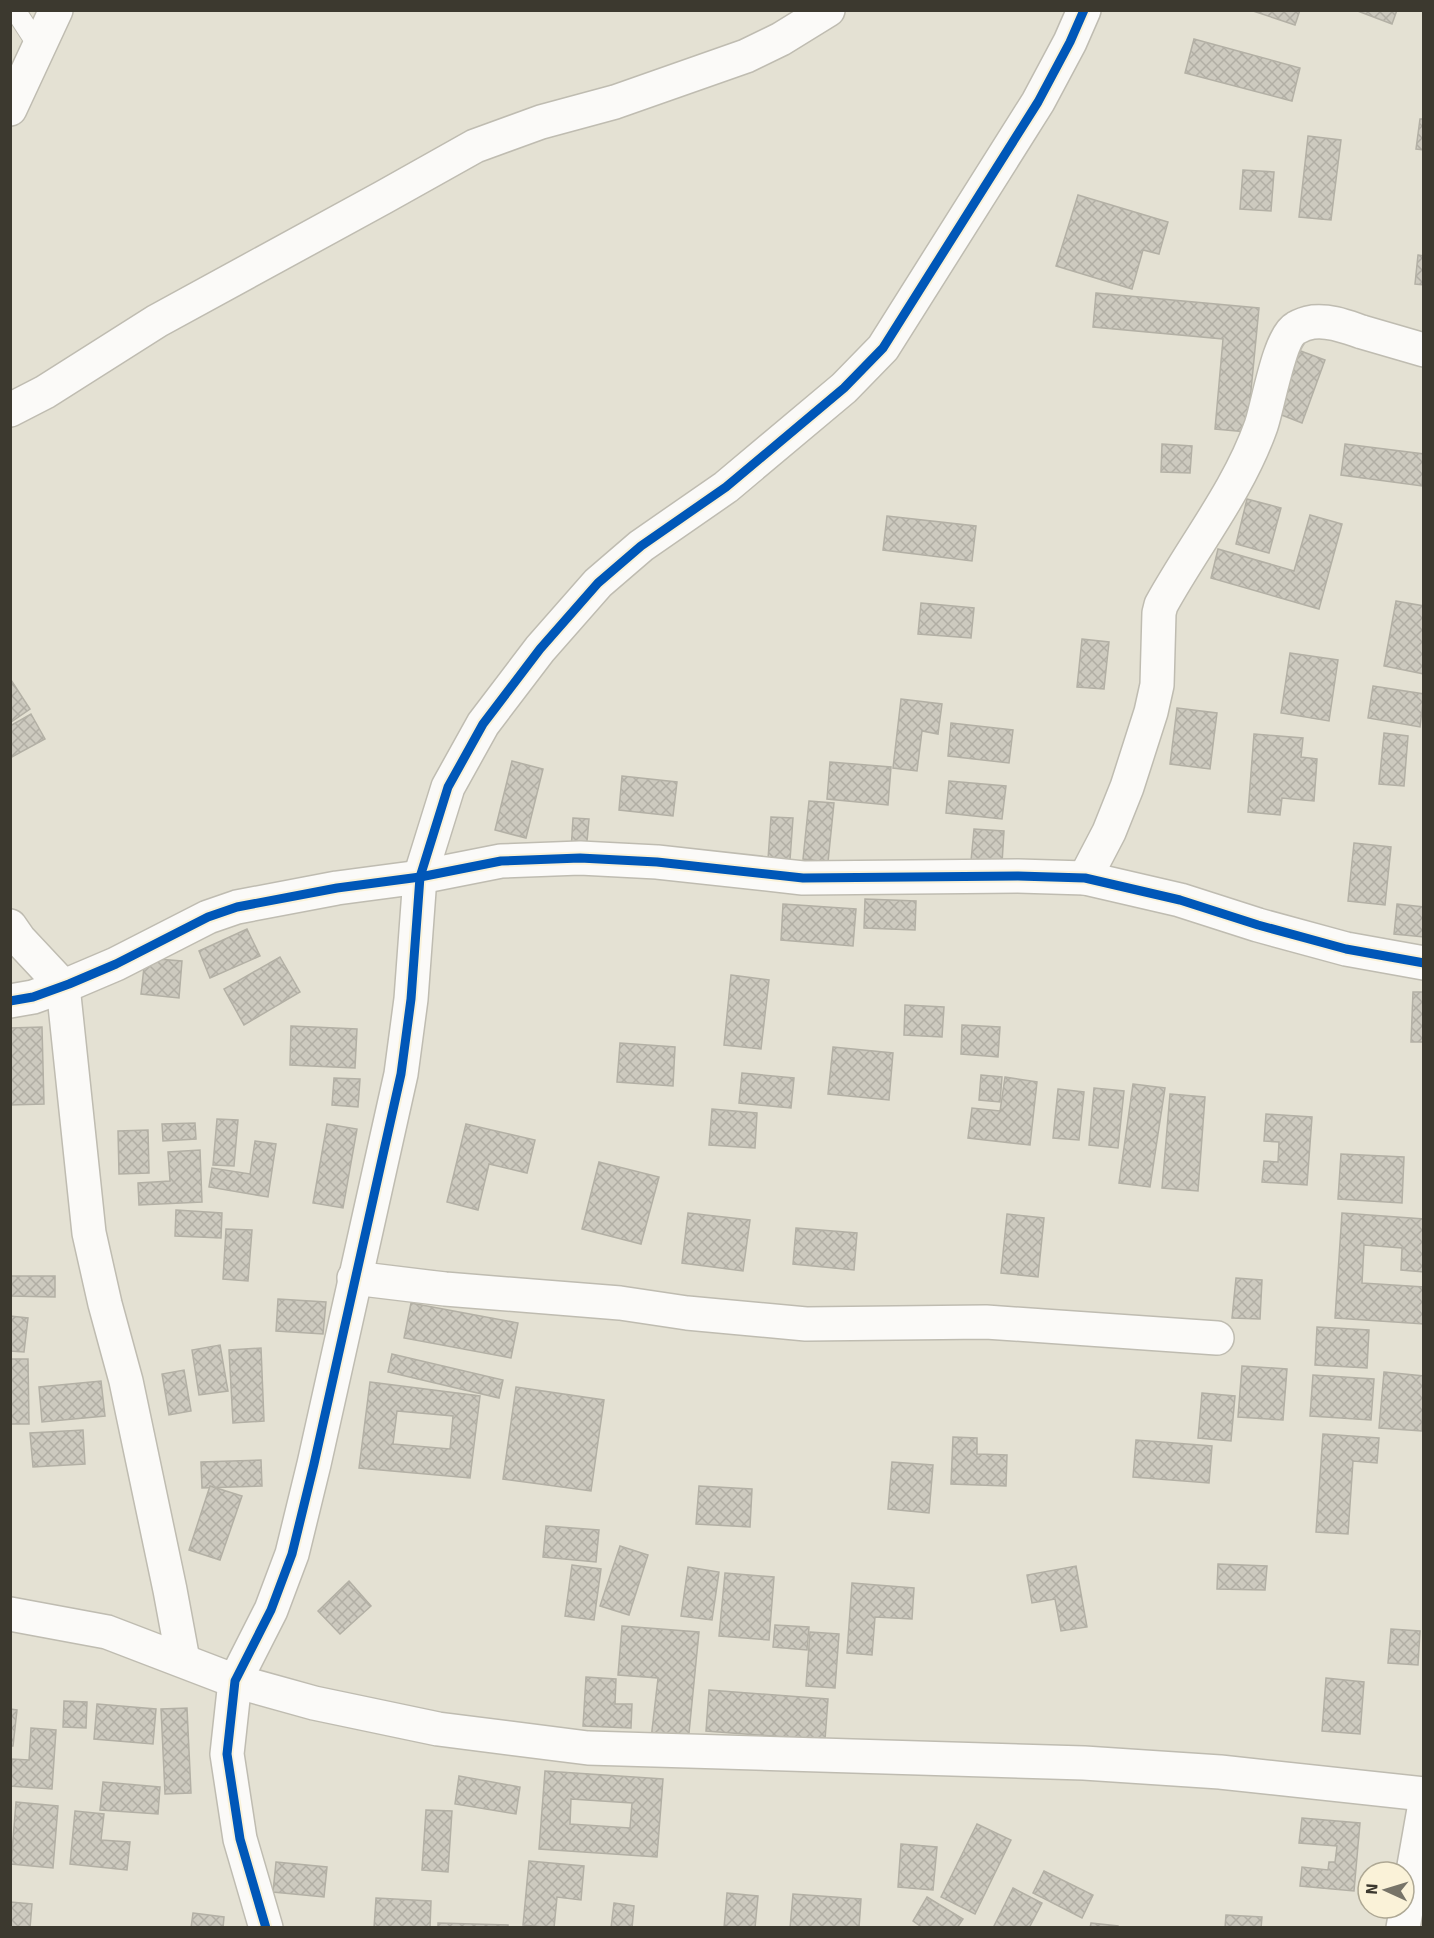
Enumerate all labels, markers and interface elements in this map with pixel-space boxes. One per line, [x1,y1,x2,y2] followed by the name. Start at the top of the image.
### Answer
[1356,1860,1416,1920] north arrow
[1362,1883,1382,1895] text: N

